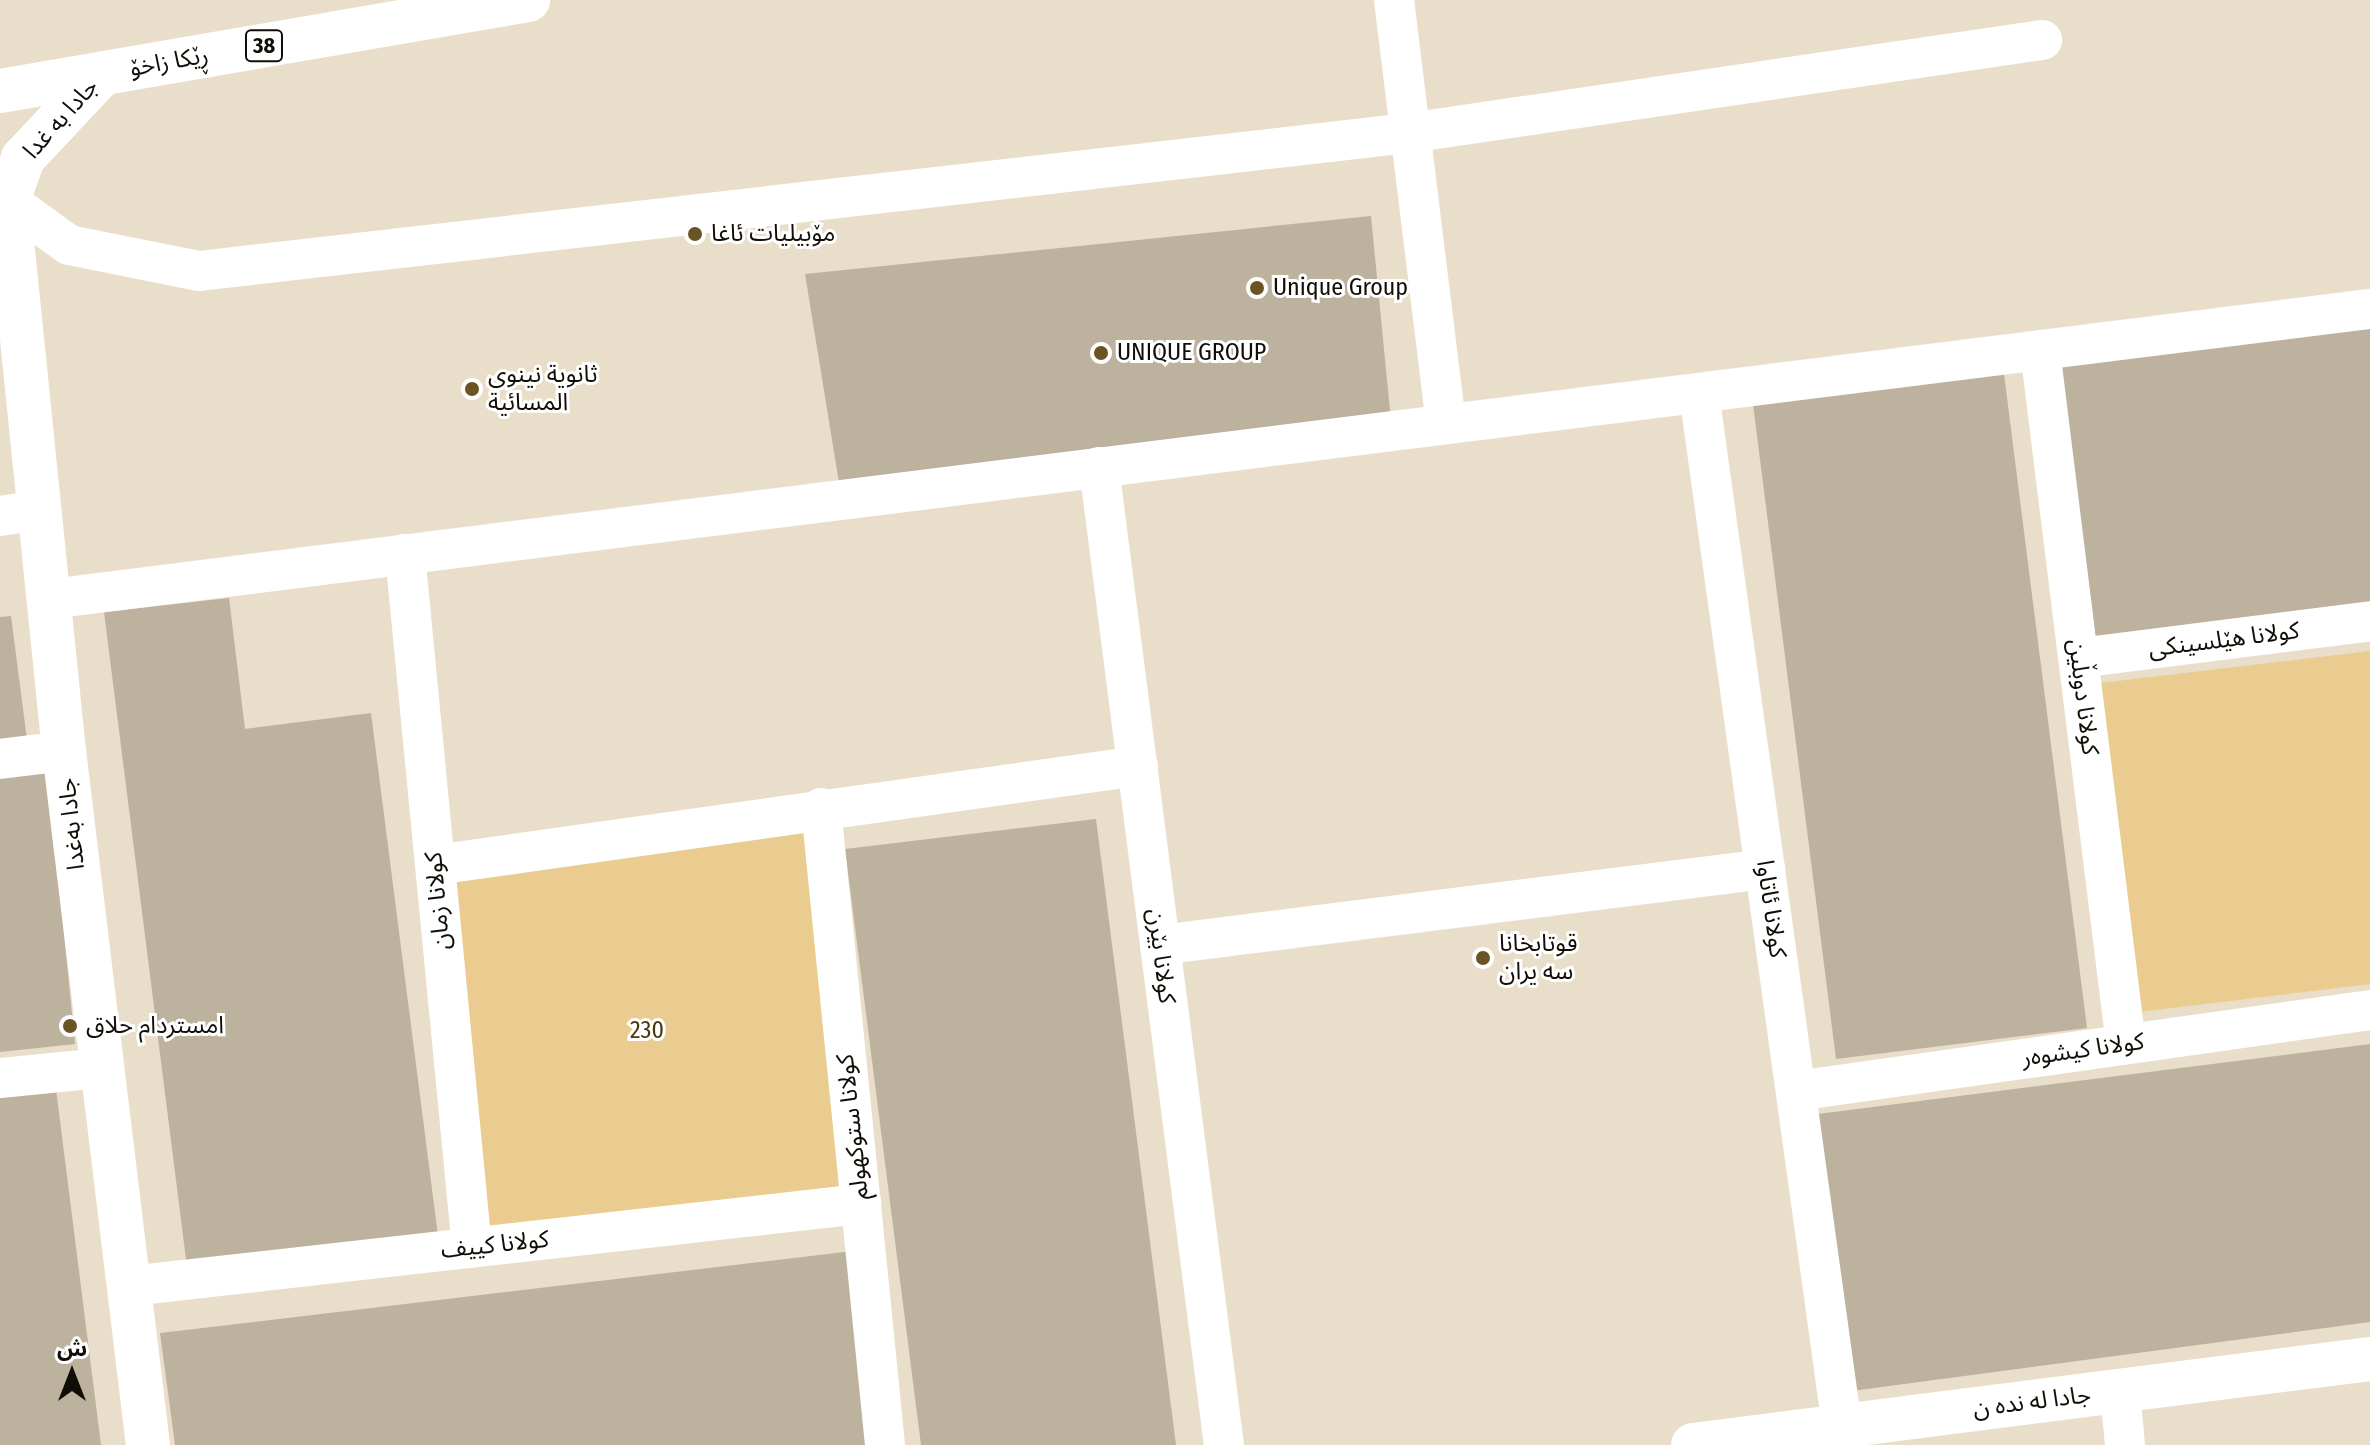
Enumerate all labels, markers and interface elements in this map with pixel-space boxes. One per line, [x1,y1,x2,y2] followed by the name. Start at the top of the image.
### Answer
[244,28,284,64] road number: 38
[127,41,211,83] street label: ڕێکا زاخۆ
[17,73,105,165] street label: جادا به غدا
[711,220,835,248] place label: مۆبیلیات ئاغا
[686,225,704,243] marker: مۆبیلیات ئاغا
[1273,274,1408,302] place label: Unique Group
[1248,279,1266,297] marker: Unique Group
[1117,339,1266,367] place label: UNIQUE GROUP
[1092,344,1110,362] marker: UNIQUE GROUP
[488,361,598,417] place label: ثانوية نينوى المسائية
[463,380,481,398] marker: ثانوية نينوى المسائية
[2147,616,2301,664] street label: كولانا ھێلسینکی
[2062,637,2104,757] street label: كولانا دوبڵین
[53,776,91,872] street label: جادا بەغدا
[419,851,457,951] street label: كولانا زمان
[1750,858,1792,960] street label: كولانا ئاتاوا
[1141,907,1181,1005] street label: كولانا بێرن
[1499,930,1577,986] place label: قوتابخانا سه يران
[1474,949,1492,967] marker: قوتابخانا سه يران
[86,1012,224,1040] place label: امستردام حلاق
[61,1017,79,1035] marker: امستردام حلاق
[630,1017,664,1045] park label: 230
[2020,1027,2146,1073] street label: كولانا كیشوه‌ر
[831,1053,875,1201] street label: كولانا ستوكهولم
[440,1225,550,1265] street label: كولانا كييف
[32,1333,112,1413] north arrow
[57,1335,87,1362] text: ش
[1971,1380,2093,1424] street label: جادا له نده ن

